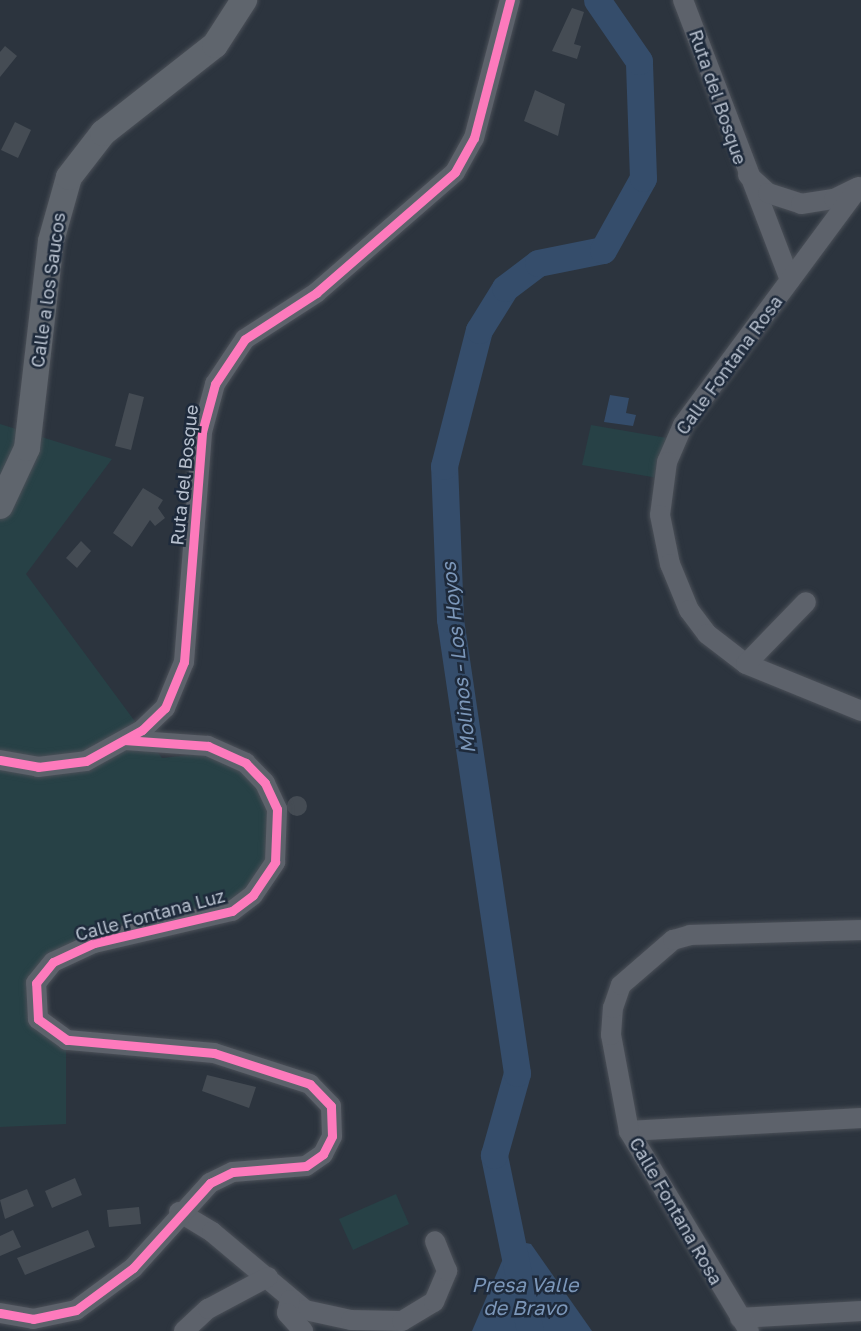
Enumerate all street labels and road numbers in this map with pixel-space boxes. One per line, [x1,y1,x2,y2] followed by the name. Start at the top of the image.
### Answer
[685,27,751,167] street label: Ruta del Bosque
[26,211,70,369] street label: Calle a los Saucos
[671,291,787,439] street label: Calle Fontana Rosa
[166,404,202,546] street label: Ruta del Bosque
[73,885,227,945] street label: Calle Fontana Luz
[625,1133,727,1289] street label: Calle Fontana Rosa

